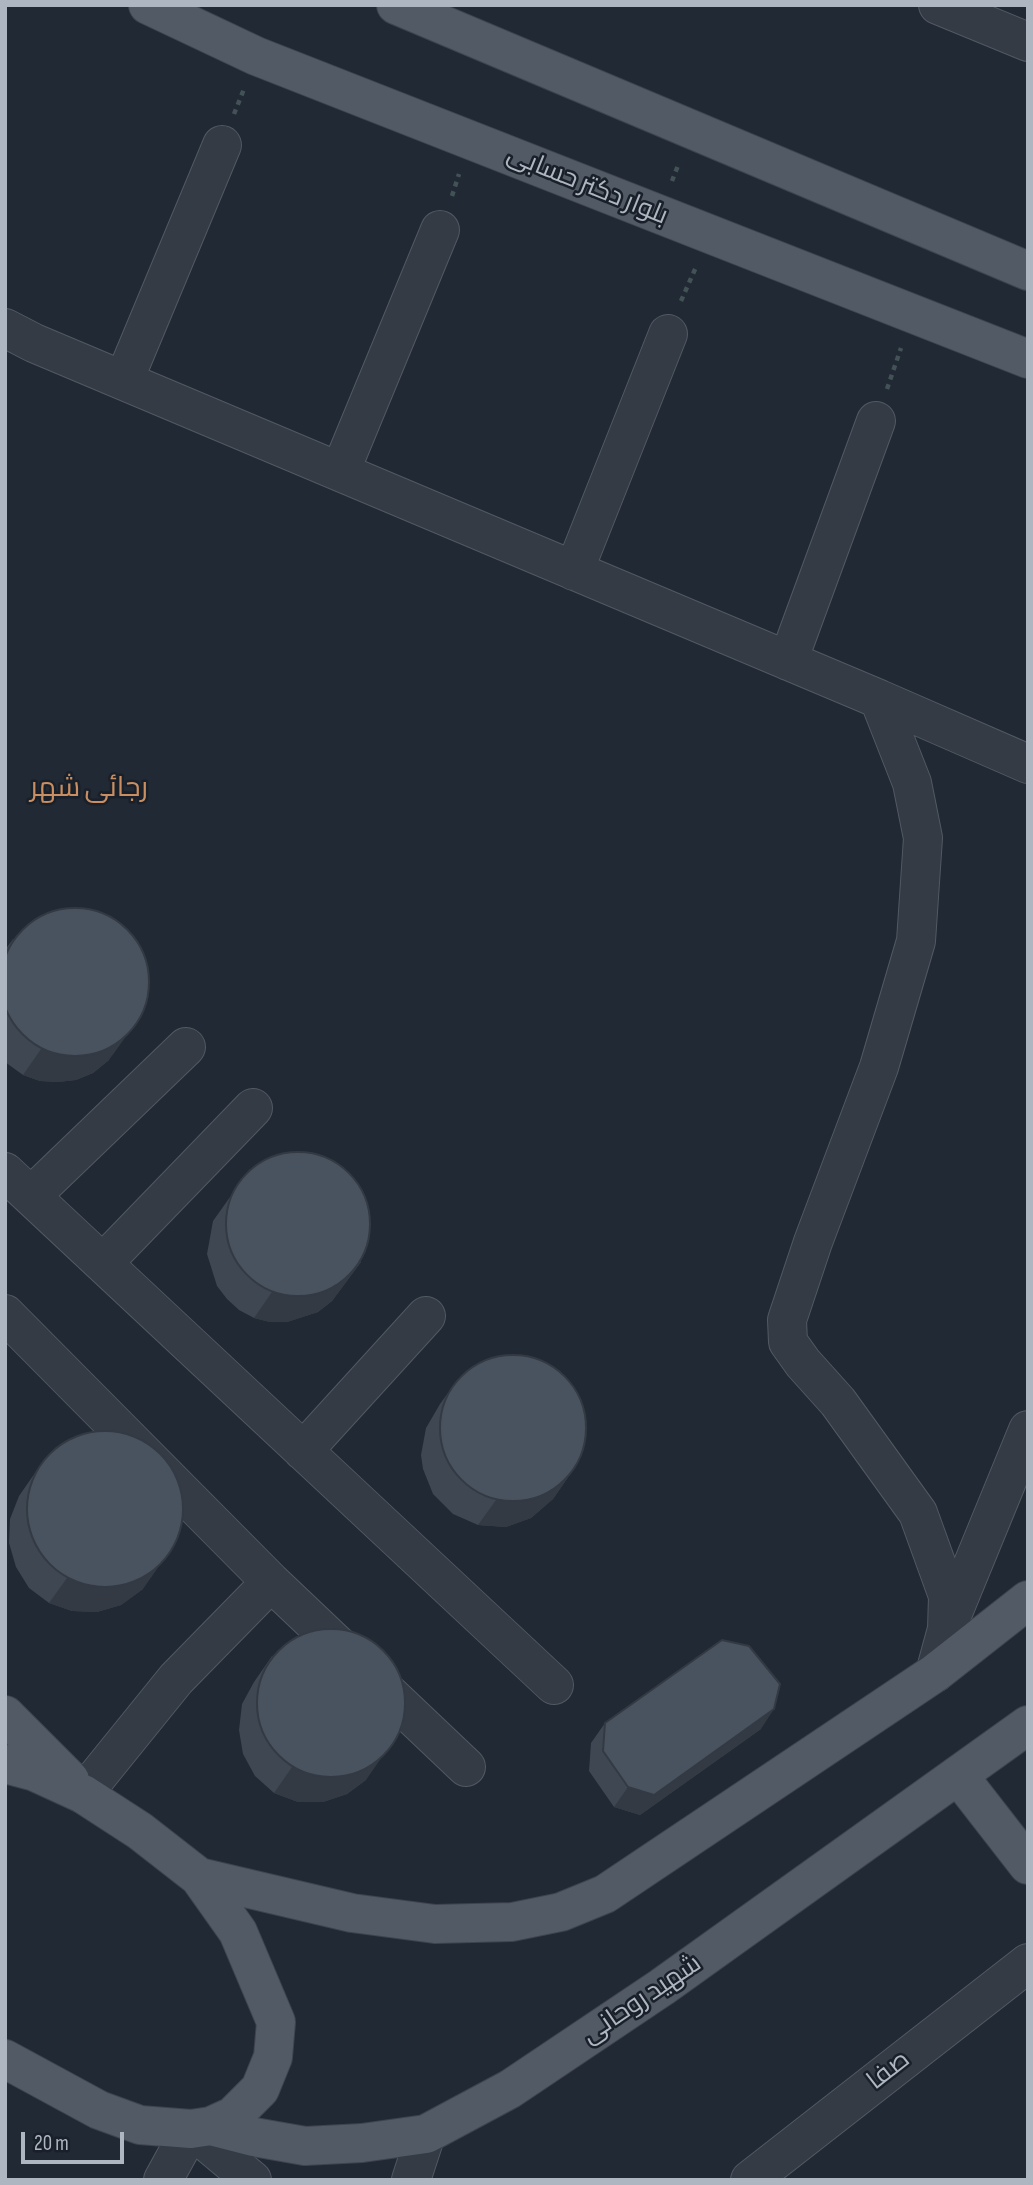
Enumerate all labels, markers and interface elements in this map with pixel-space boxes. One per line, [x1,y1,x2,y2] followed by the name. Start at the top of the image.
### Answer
[502,140,672,232] street label: بلوار دکتر حسابی
[30,772,148,806] district label: رجائی شهر
[576,1949,708,2051] street label: شهید روحانی
[861,2045,917,2097] street label: صفا
[24,2118,128,2162] scale bar
[34,2131,69,2156] text: 20 m

